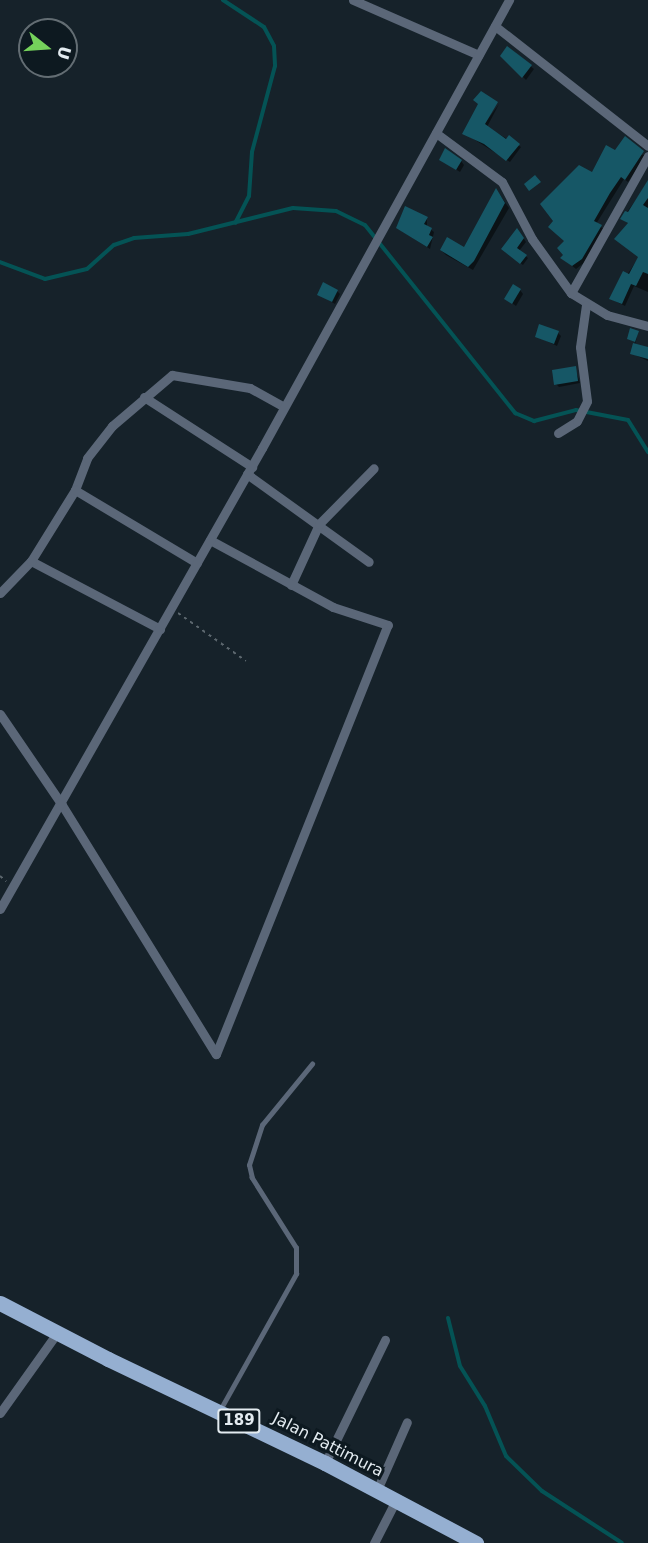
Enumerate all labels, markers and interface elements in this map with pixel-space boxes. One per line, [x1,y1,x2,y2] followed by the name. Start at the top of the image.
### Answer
[18,18,78,78] north arrow
[53,44,75,62] text: U
[216,1409,262,1433] road number: 189
[269,1409,387,1481] street label: Jalan Pattimura

